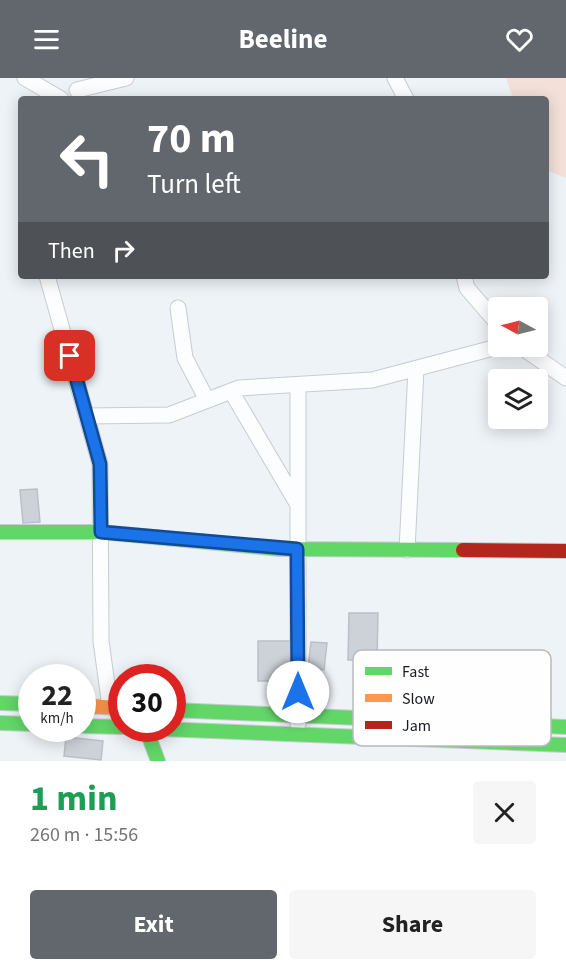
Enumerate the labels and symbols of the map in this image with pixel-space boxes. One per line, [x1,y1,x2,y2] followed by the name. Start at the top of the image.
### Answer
[488,297,548,357] north arrow
[44,330,95,381] pin
[353,650,551,746] legend
[266,660,330,724] position arrow
[402,661,430,683] text: Fast
[108,664,186,742] speed limit sign: 30
[402,688,435,710] text: Slow
[402,715,431,737] text: Jam

